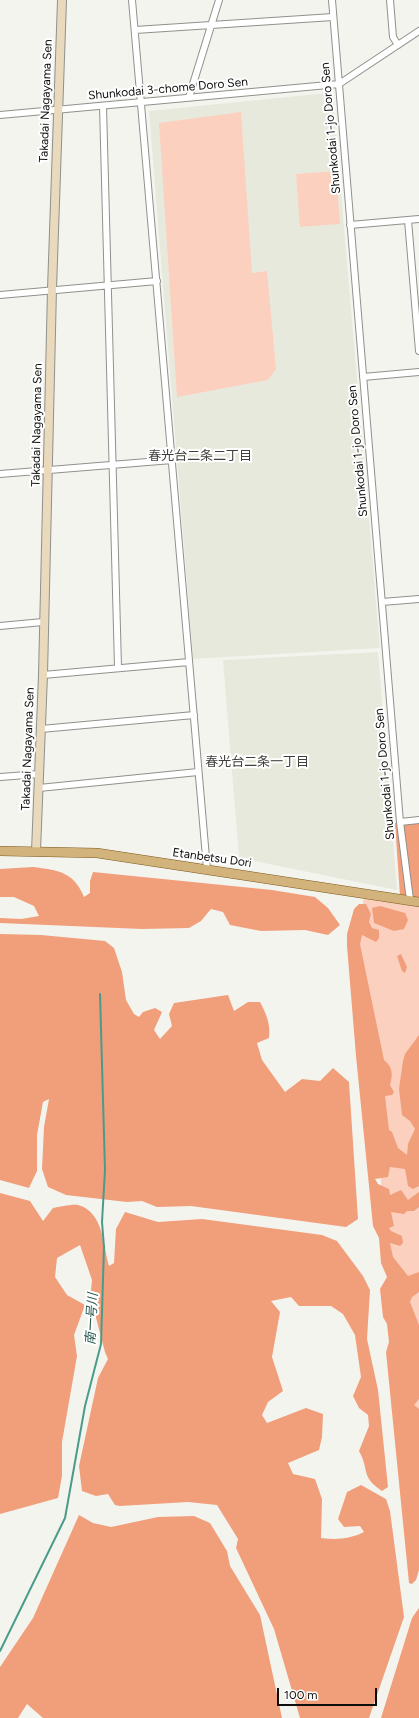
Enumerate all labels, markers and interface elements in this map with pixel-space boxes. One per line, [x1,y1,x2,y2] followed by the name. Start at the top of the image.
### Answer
[37,39,55,163] street label: Takadai Nagayama Sen
[318,62,344,194] street label: Shunkodai 1-jo Doro Sen
[88,75,248,103] street label: Shunkodai 3-chome Doro Sen
[29,363,45,487] street label: Takadai Nagayama Sen
[345,385,371,517] street label: Shunkodai 1-jo Doro Sen
[148,448,252,464] district label: 春光台二条二丁目
[19,687,37,811] street label: Takadai Nagayama Sen
[372,708,398,840] street label: Shunkodai 1-jo Doro Sen
[205,754,309,770] district label: 春光台二条一丁目
[171,845,253,871] street label: Etanbetsu Dori
[83,1293,101,1345] water label: 南一号川
[279,1680,379,1706] scale bar
[284,1688,318,1702] text: 100 m

